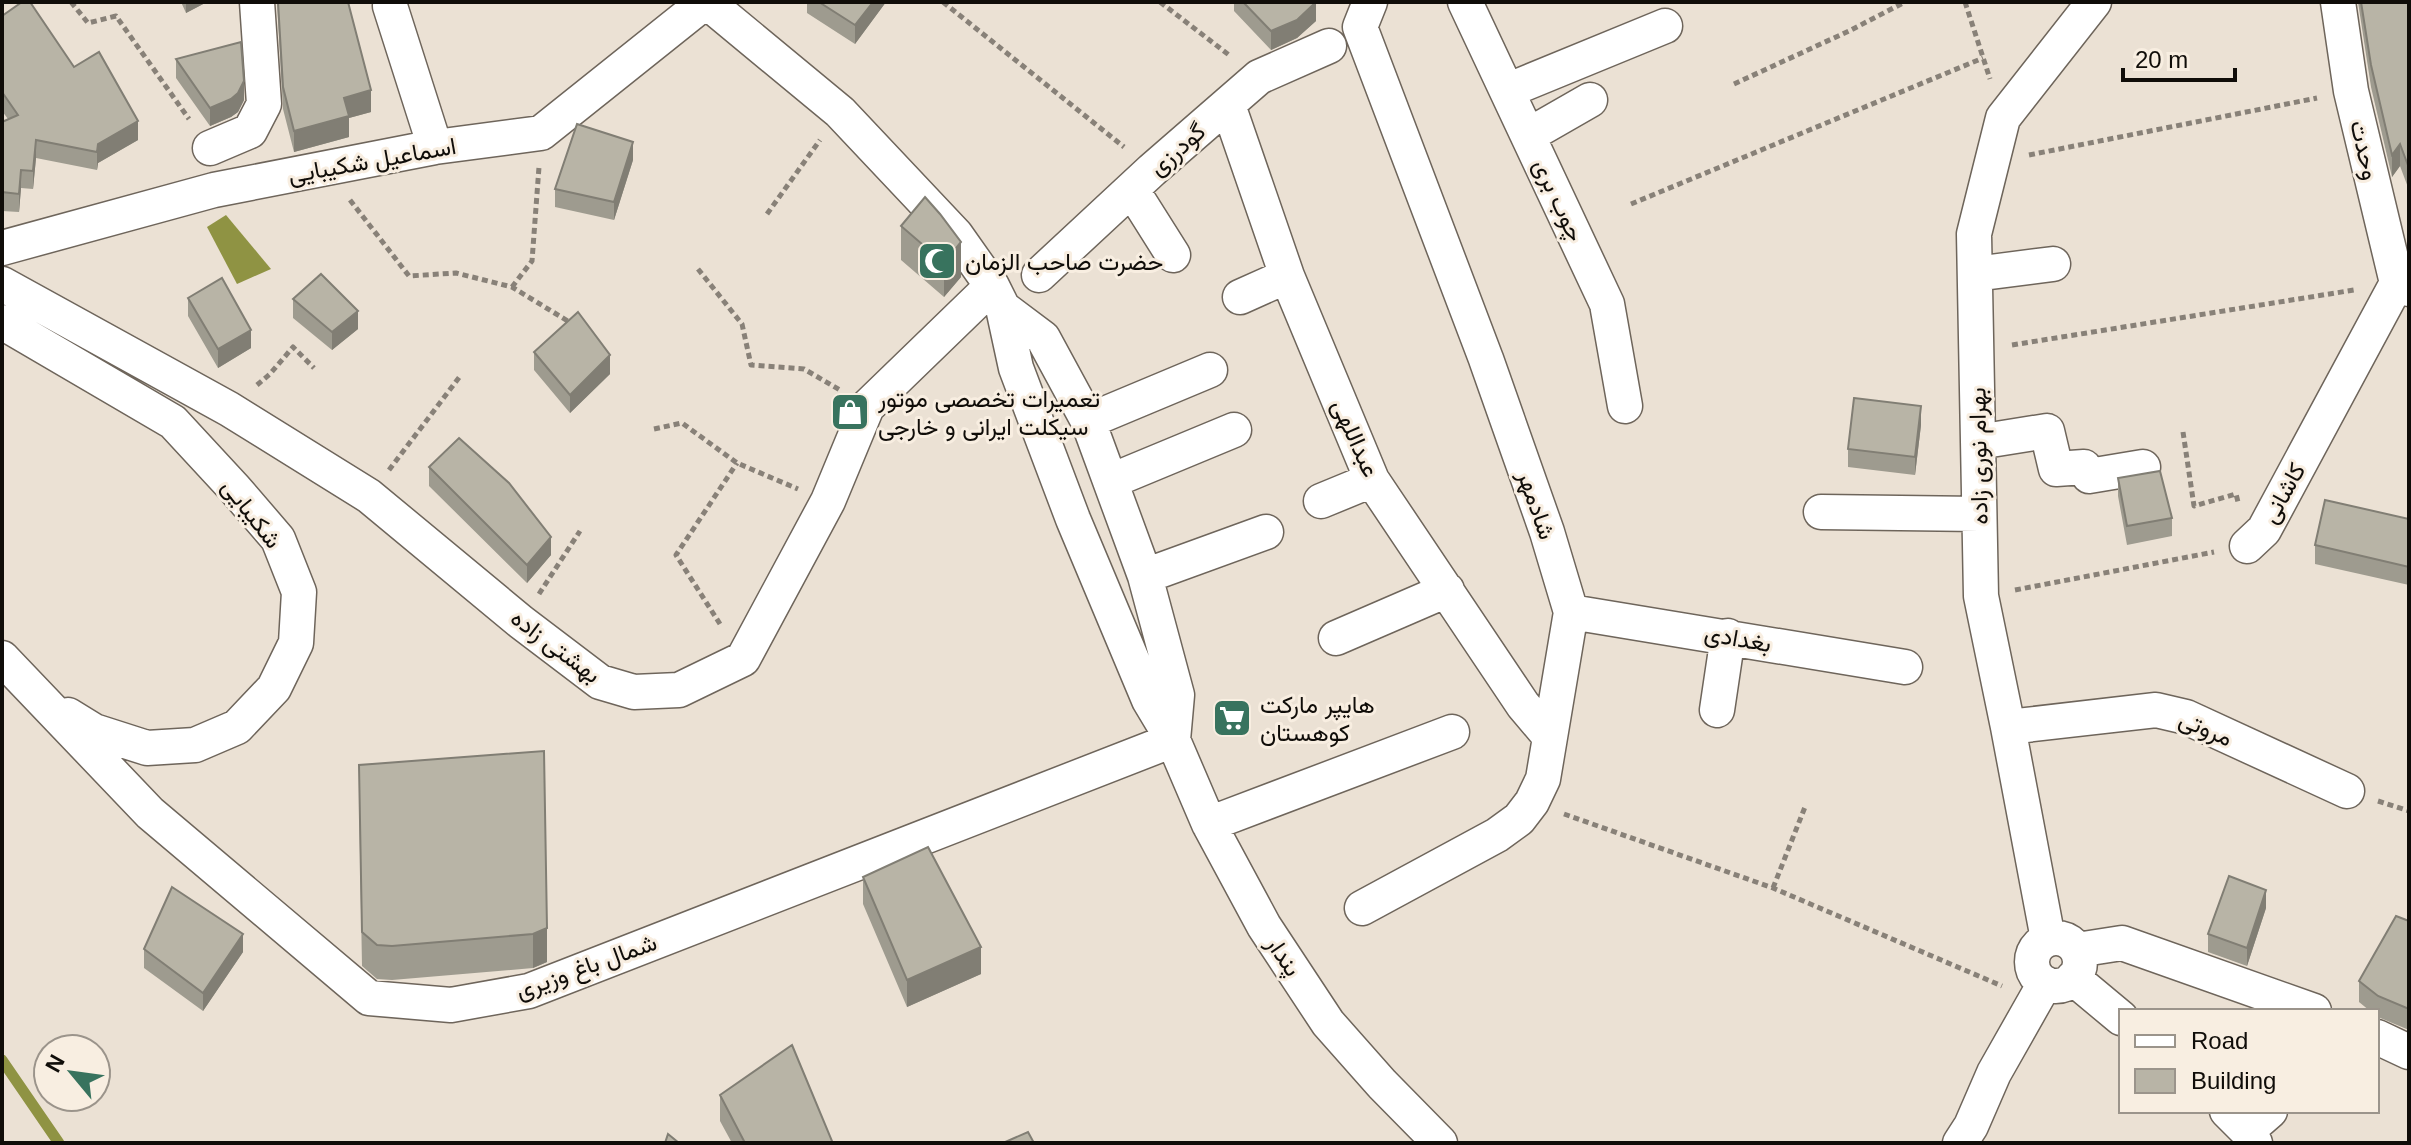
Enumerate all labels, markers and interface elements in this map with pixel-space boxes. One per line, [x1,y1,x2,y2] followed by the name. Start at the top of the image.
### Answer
[2123,32,2235,82] scale bar
[2135,46,2188,73] text: 20 m
[1143,117,1212,182] street label: گودرزی
[2343,117,2385,183] street label: وحدت
[286,132,458,189] street label: اسماعیل شکیبایی
[1526,155,1590,247] street label: چوب بری
[916,240,958,282] mosque icon: حضرت صاحب الزمان
[965,248,1163,277] place label: حضرت صاحب الزمان
[877,385,1100,442] place label: تعمیرات تخصصی موتور سیکلت ایرانی و خارجی
[1963,387,1996,525] street label: بهرام نوری زاده
[829,391,871,433] shop icon: تعمیرات تخصصی موتور سیکلت ایرانی و خارجی
[1325,395,1385,482] street label: عبداللهی
[2256,458,2311,528] street label: کاشانی
[1511,466,1561,543] street label: شادمهر
[216,473,288,554] street label: شکیبایی
[505,604,606,690] street label: بهشتی زاده
[1702,619,1774,658] street label: بغدادی
[1260,691,1375,748] place label: هایپر مارکت کوهستان
[1211,697,1253,739] supermarket icon: هایپر مارکت کوهستان
[2174,705,2237,753] street label: مروتی
[512,928,661,1007] street label: شمال باغ وزیری
[1258,930,1307,983] street label: پندار
[2119,1009,2379,1113] legend
[2191,1027,2248,1054] text: Road
[32,1033,112,1113] north arrow
[40,1051,70,1077] text: N
[2191,1067,2276,1094] text: Building

